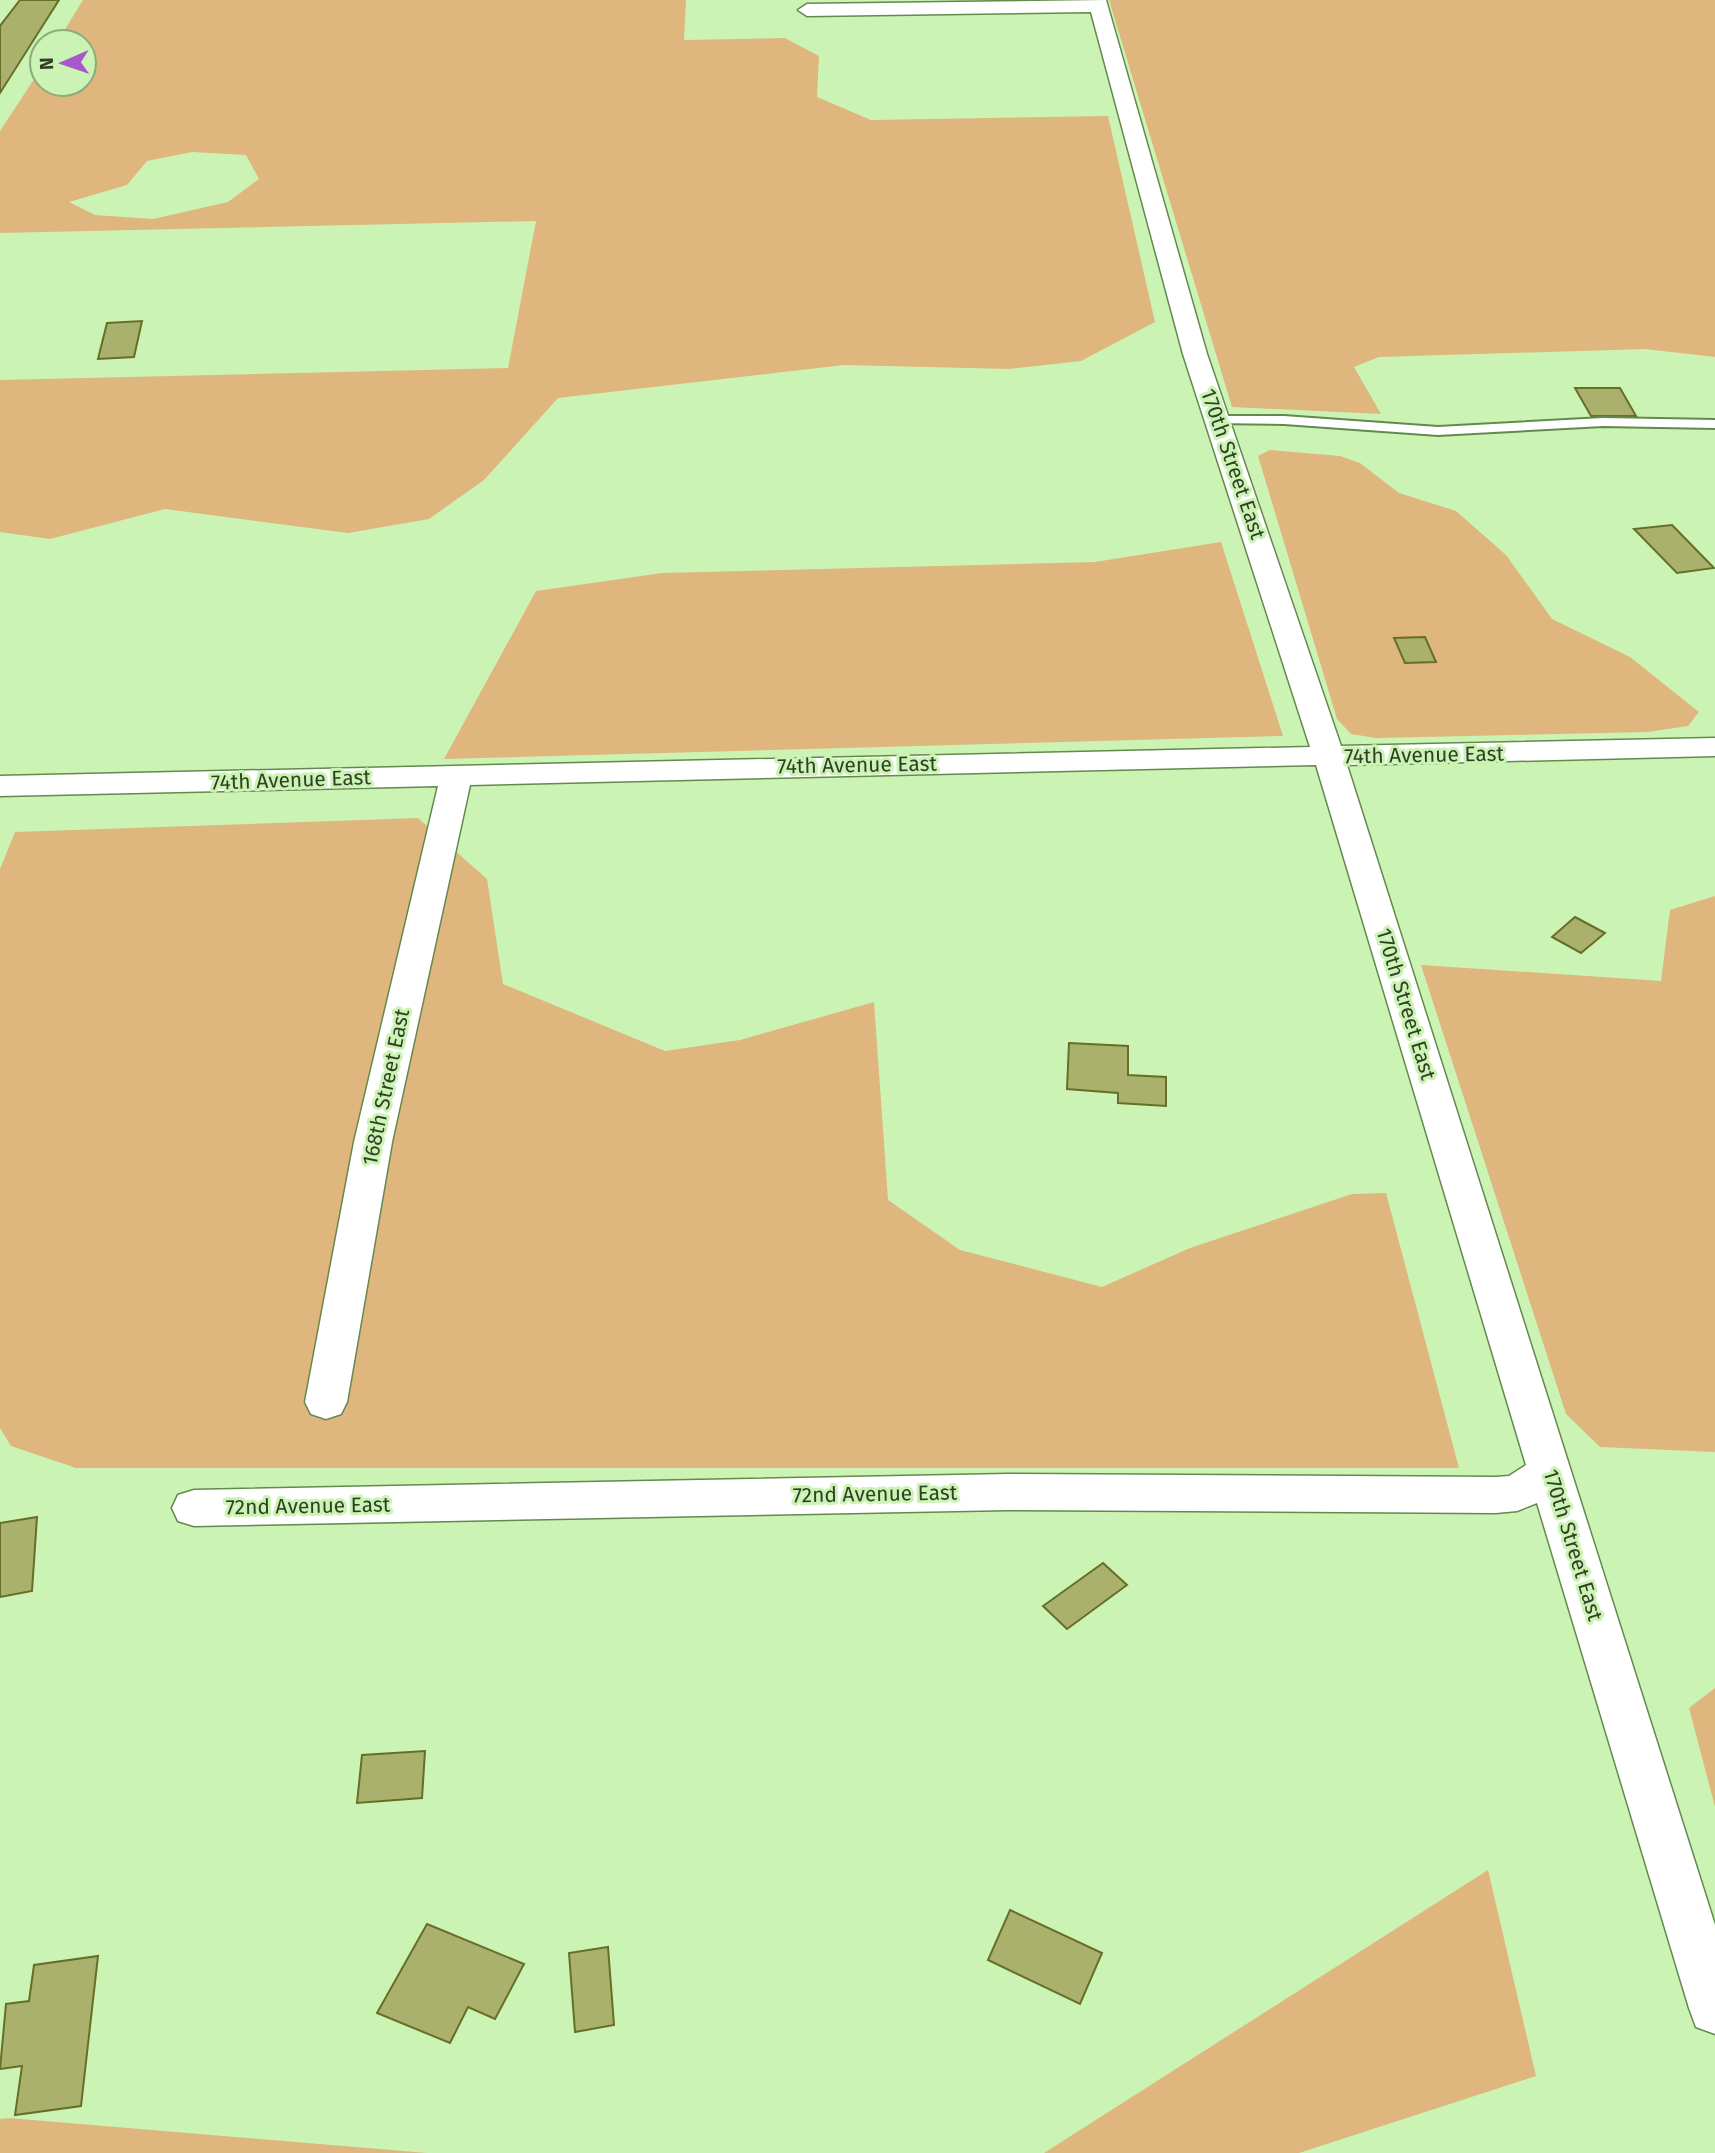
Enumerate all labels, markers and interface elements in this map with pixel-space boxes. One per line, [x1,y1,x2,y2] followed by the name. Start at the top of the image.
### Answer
[28,28,98,98] north arrow
[35,57,58,70] text: N
[1195,385,1271,543] street label: 170th Street East
[1344,741,1505,769] street label: 74th Avenue East
[777,751,938,779] street label: 74th Avenue East
[211,764,372,796] street label: 74th Avenue East
[1371,925,1442,1083] street label: 170th Street East
[357,1006,415,1168] street label: 168th Street East
[1538,1466,1609,1624] street label: 170th Street East
[792,1480,958,1508] street label: 72nd Avenue East
[225,1492,391,1520] street label: 72nd Avenue East

